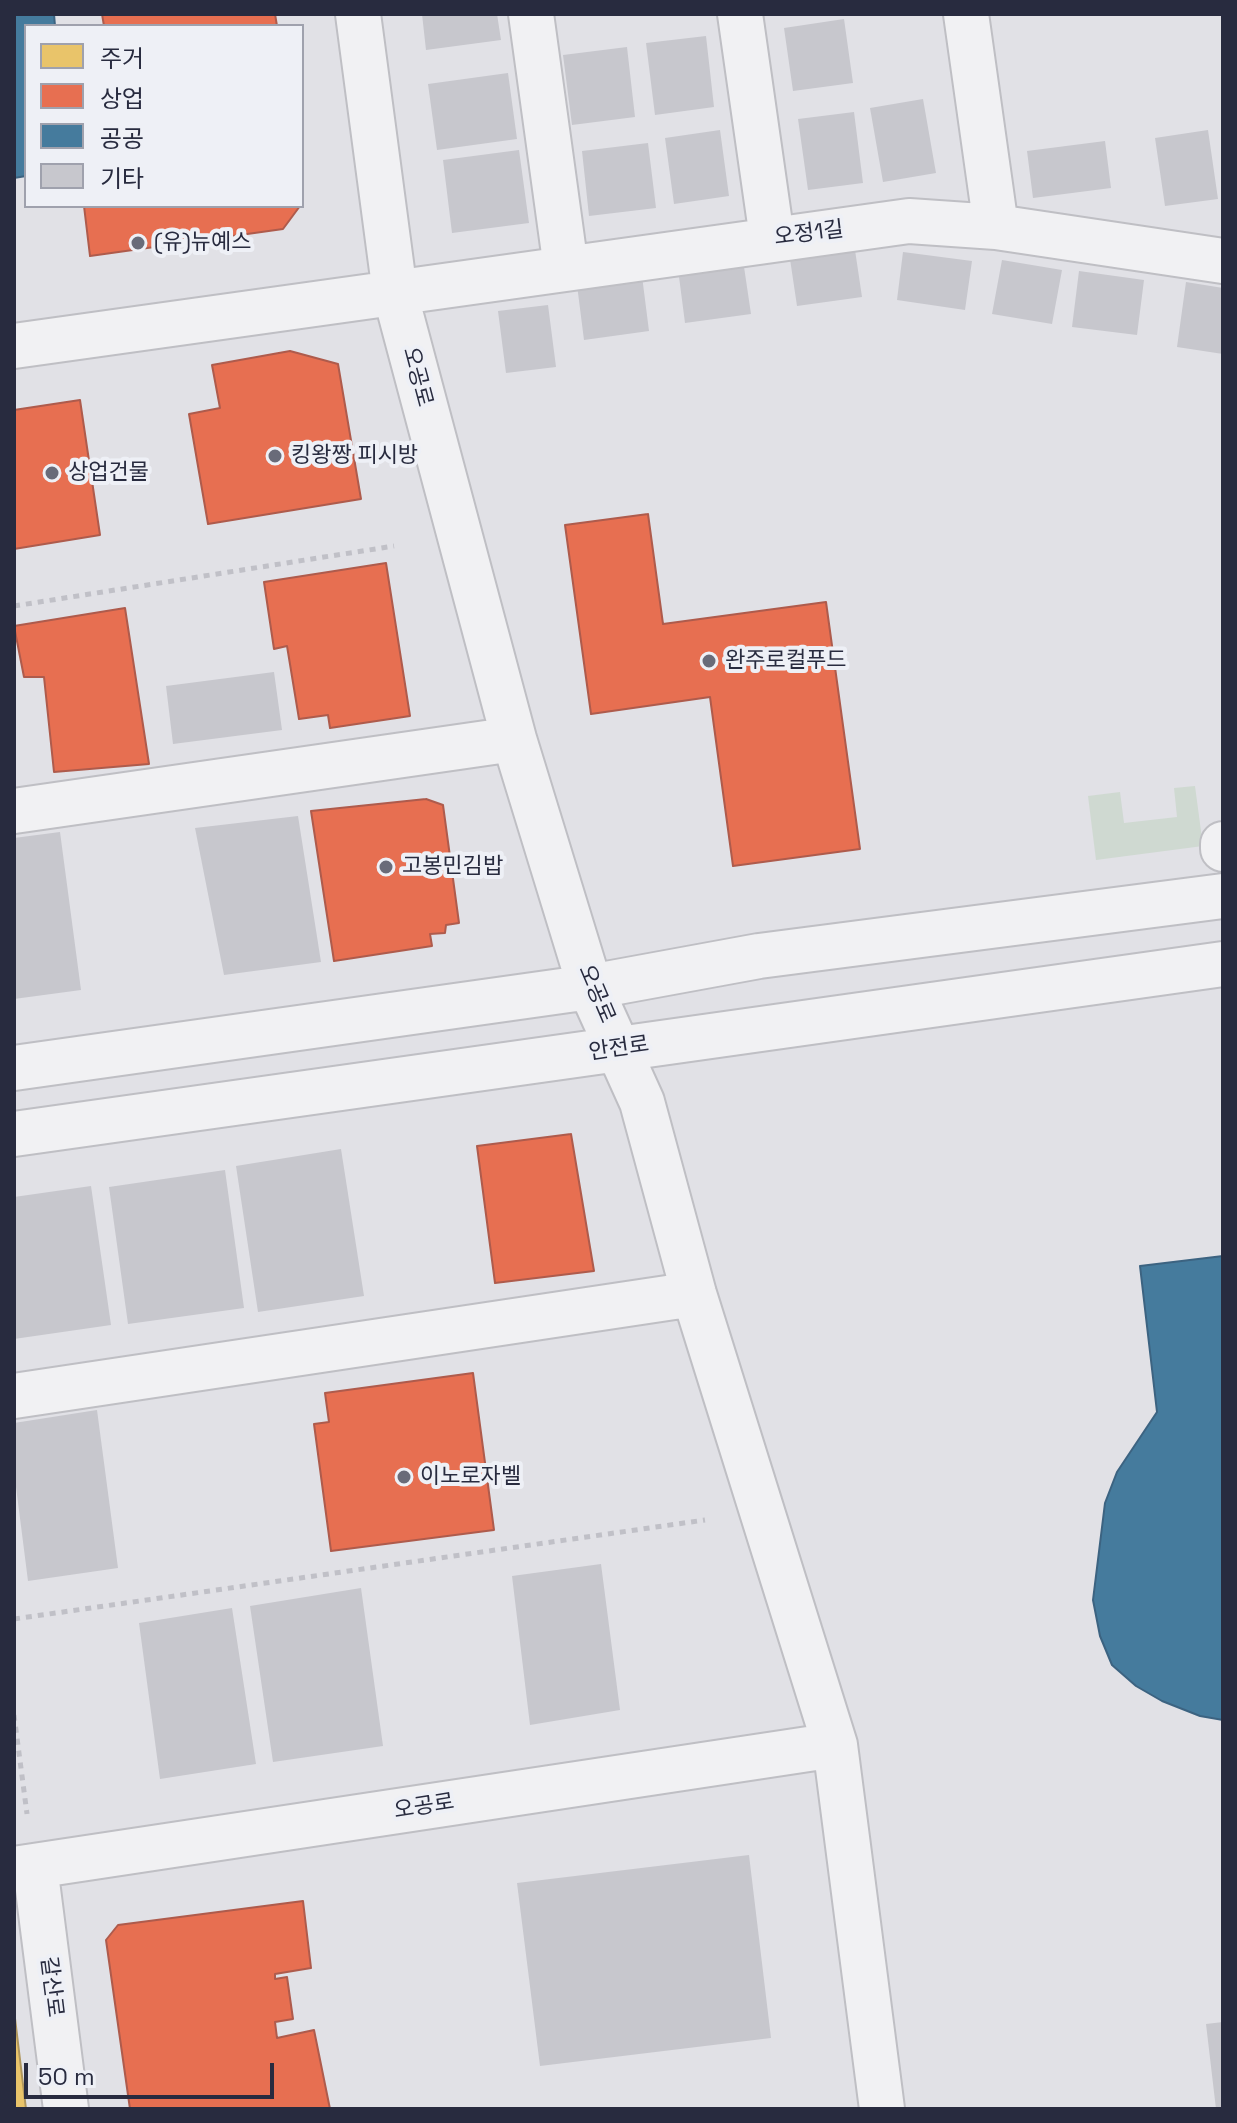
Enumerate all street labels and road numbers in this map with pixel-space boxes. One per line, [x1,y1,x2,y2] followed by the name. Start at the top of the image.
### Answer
[773,217,845,251] street label: 오정1길
[396,344,438,410] street label: 오공로
[572,961,620,1027] street label: 오공로
[587,1032,651,1066] street label: 안전로
[392,1789,456,1825] street label: 오공로
[34,1955,68,2019] street label: 갈산로

